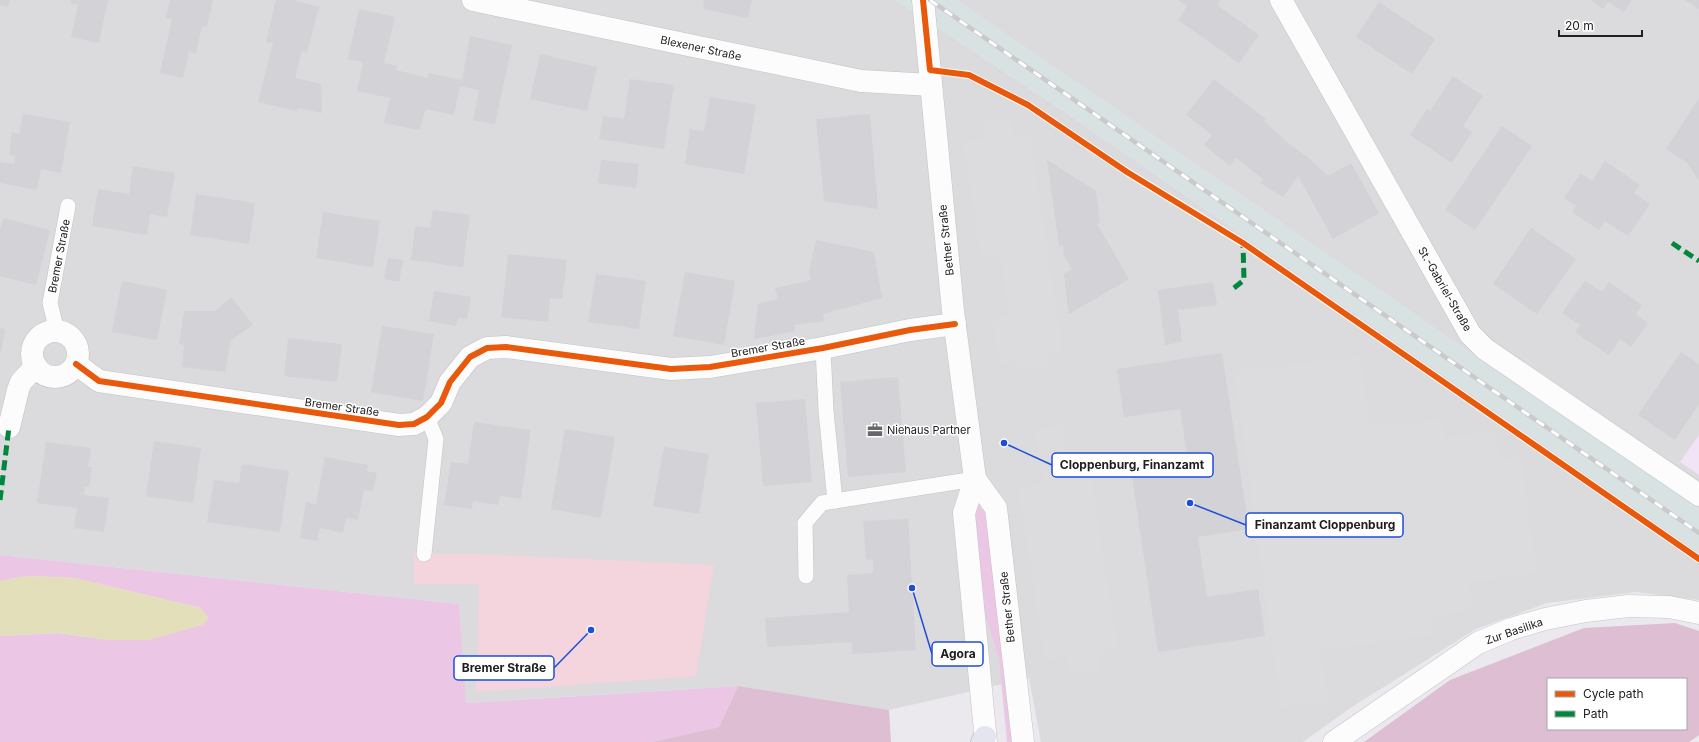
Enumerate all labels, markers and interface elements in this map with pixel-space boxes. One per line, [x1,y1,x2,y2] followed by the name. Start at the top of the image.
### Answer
[1559,12,1642,38] scale bar
[1565,18,1594,33] text: 20 m
[659,33,743,63] street label: Blexener Straße
[935,204,957,276] street label: Bether Straße
[45,218,73,294] street label: Bremer Straße
[1415,244,1475,334] street label: St.-Gabriel-Straße
[730,334,806,360] street label: Bremer Straße
[304,395,380,419] street label: Bremer Straße
[866,421,884,439] office icon: Niehaus Partner
[887,423,971,437] place label: Niehaus Partner
[1052,453,1213,477] callout: Cloppenburg, Finanzamt
[1060,457,1205,472] text: Cloppenburg, Finanzamt
[1246,513,1403,537] callout: Finanzamt Cloppenburg
[1255,517,1395,532] text: Finanzamt Cloppenburg
[996,571,1018,643] street label: Bether Straße
[1483,615,1545,647] street label: Zur Basilika
[932,642,983,666] callout: Agora
[940,646,976,661] text: Agora
[454,656,554,680] callout: Bremer Straße
[462,660,546,675] text: Bremer Straße
[1547,678,1687,730] legend
[1583,686,1644,701] text: Cycle path
[1583,706,1608,721] text: Path

